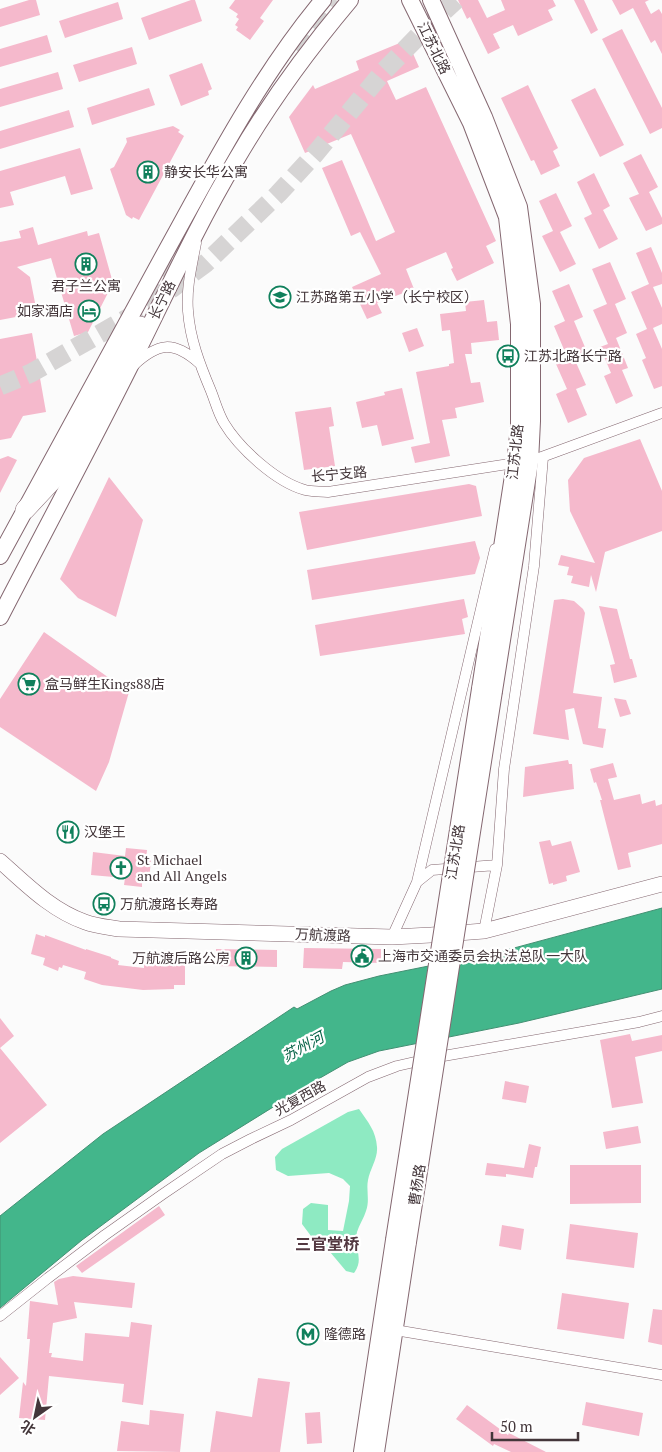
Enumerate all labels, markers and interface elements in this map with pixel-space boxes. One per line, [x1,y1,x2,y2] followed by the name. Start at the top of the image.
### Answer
[414,18,455,77] street label: 江苏北路
[136,160,160,184] building icon: 静安长华公寓
[164,162,248,181] place label: 静安长华公寓
[74,252,98,276] building icon: 君子兰公寓
[51,276,121,295] place label: 君子兰公寓
[144,277,179,323] street label: 长宁路
[268,285,292,309] school or university icon: 江苏路第五小学（长宁校区）
[296,287,478,306] place label: 江苏路第五小学（长宁校区）
[77,299,101,323] hotel icon: 如家酒店
[17,301,73,320] place label: 如家酒店
[496,344,520,368] bus stop icon: 江苏北路长宁路
[524,346,622,365] place label: 江苏北路长宁路
[502,423,527,481] street label: 江苏北路
[310,462,368,485] street label: 长宁支路
[17,672,41,696] supermarket icon: 盒马鲜生Kings88店
[45,674,165,693] place label: 盒马鲜生Kings88店
[56,820,80,844] restaurant icon: 汉堡王
[84,822,126,841] place label: 汉堡王
[441,823,468,881] street label: 江苏北路
[137,850,227,885] place label: St Michael and All Angels
[109,856,133,880] church icon: St Michael and All Angels
[92,892,116,916] bus stop icon: 万航渡路长寿路
[120,894,218,913] place label: 万航渡路长寿路
[295,924,351,945] street label: 万航渡路
[350,944,374,968] public building icon: 上海市交通委员会执法总队一大队
[234,946,258,970] building icon: 万航渡后路公房
[378,946,588,965] place label: 上海市交通委员会执法总队一大队
[132,948,230,967] place label: 万航渡后路公房
[278,1025,330,1066] water label: 苏州河
[271,1076,329,1119] street label: 光复西路
[404,1163,429,1207] street label: 曹杨路
[295,1233,360,1255] district label: 三官堂桥
[296,1322,320,1346] metro station icon: 隆德路
[324,1324,366,1343] place label: 隆德路
[10,1392,60,1442] north arrow
[492,1410,578,1442] scale bar
[500,1416,533,1436] text: 50 m
[17,1417,39,1440] text: 北

